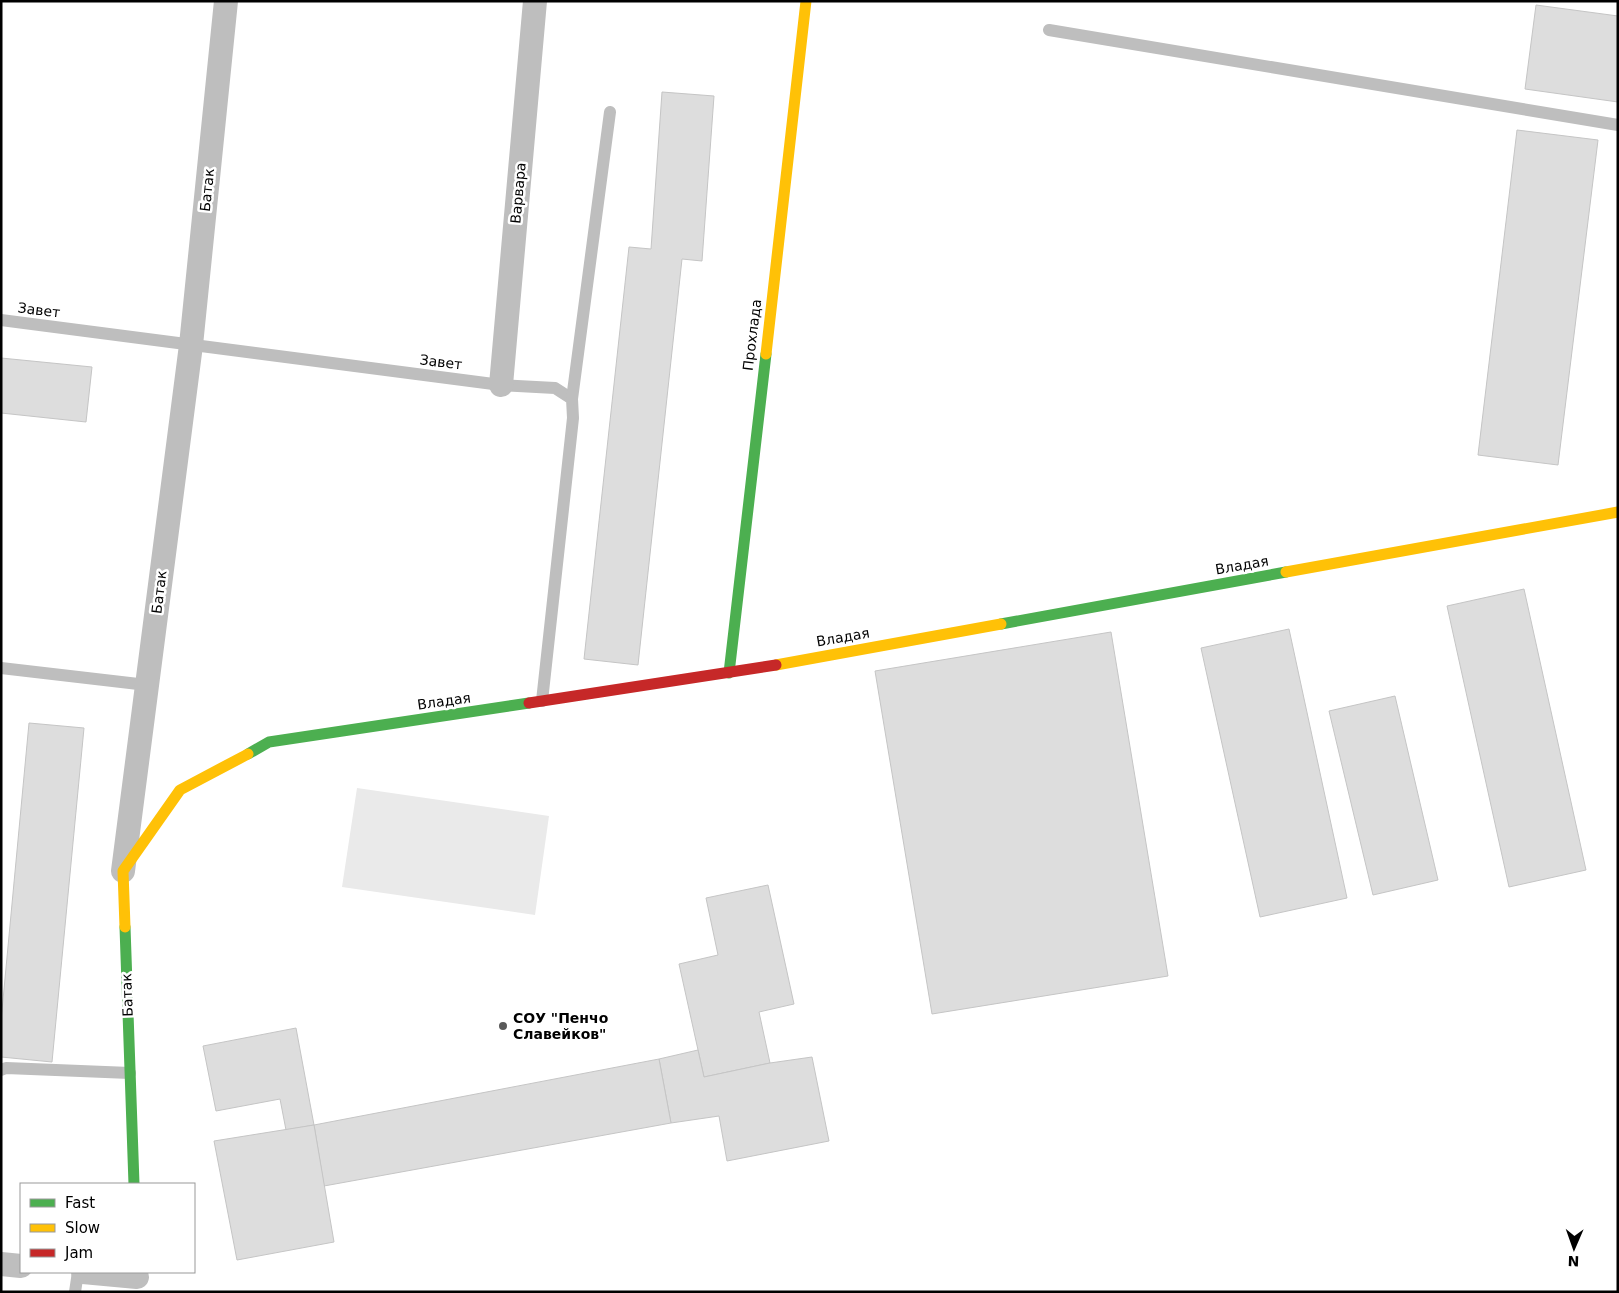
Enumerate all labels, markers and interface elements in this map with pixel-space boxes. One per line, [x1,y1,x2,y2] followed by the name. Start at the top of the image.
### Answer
[507,162,529,224] street label: Варвара
[197,168,217,212] street label: Батак
[740,298,764,372] street label: Прохлада
[17,299,61,321] street label: Завет
[419,351,463,373] street label: Завет
[1214,552,1270,578] street label: Владая
[148,569,170,615] street label: Батак
[815,624,871,650] street label: Владая
[416,689,472,713] street label: Владая
[118,973,136,1017] street label: Батак
[513,1010,609,1042] place label: СОУ "Пенчо Славейков"
[497,1020,509,1032] marker: СОУ "Пенчо Славейков"
[20,1183,195,1273] legend
[65,1194,95,1212] text: Fast
[65,1219,100,1237] text: Slow
[1549,1223,1599,1273] north arrow
[64,1244,93,1262] text: Jam
[1567,1253,1580,1269] text: N

